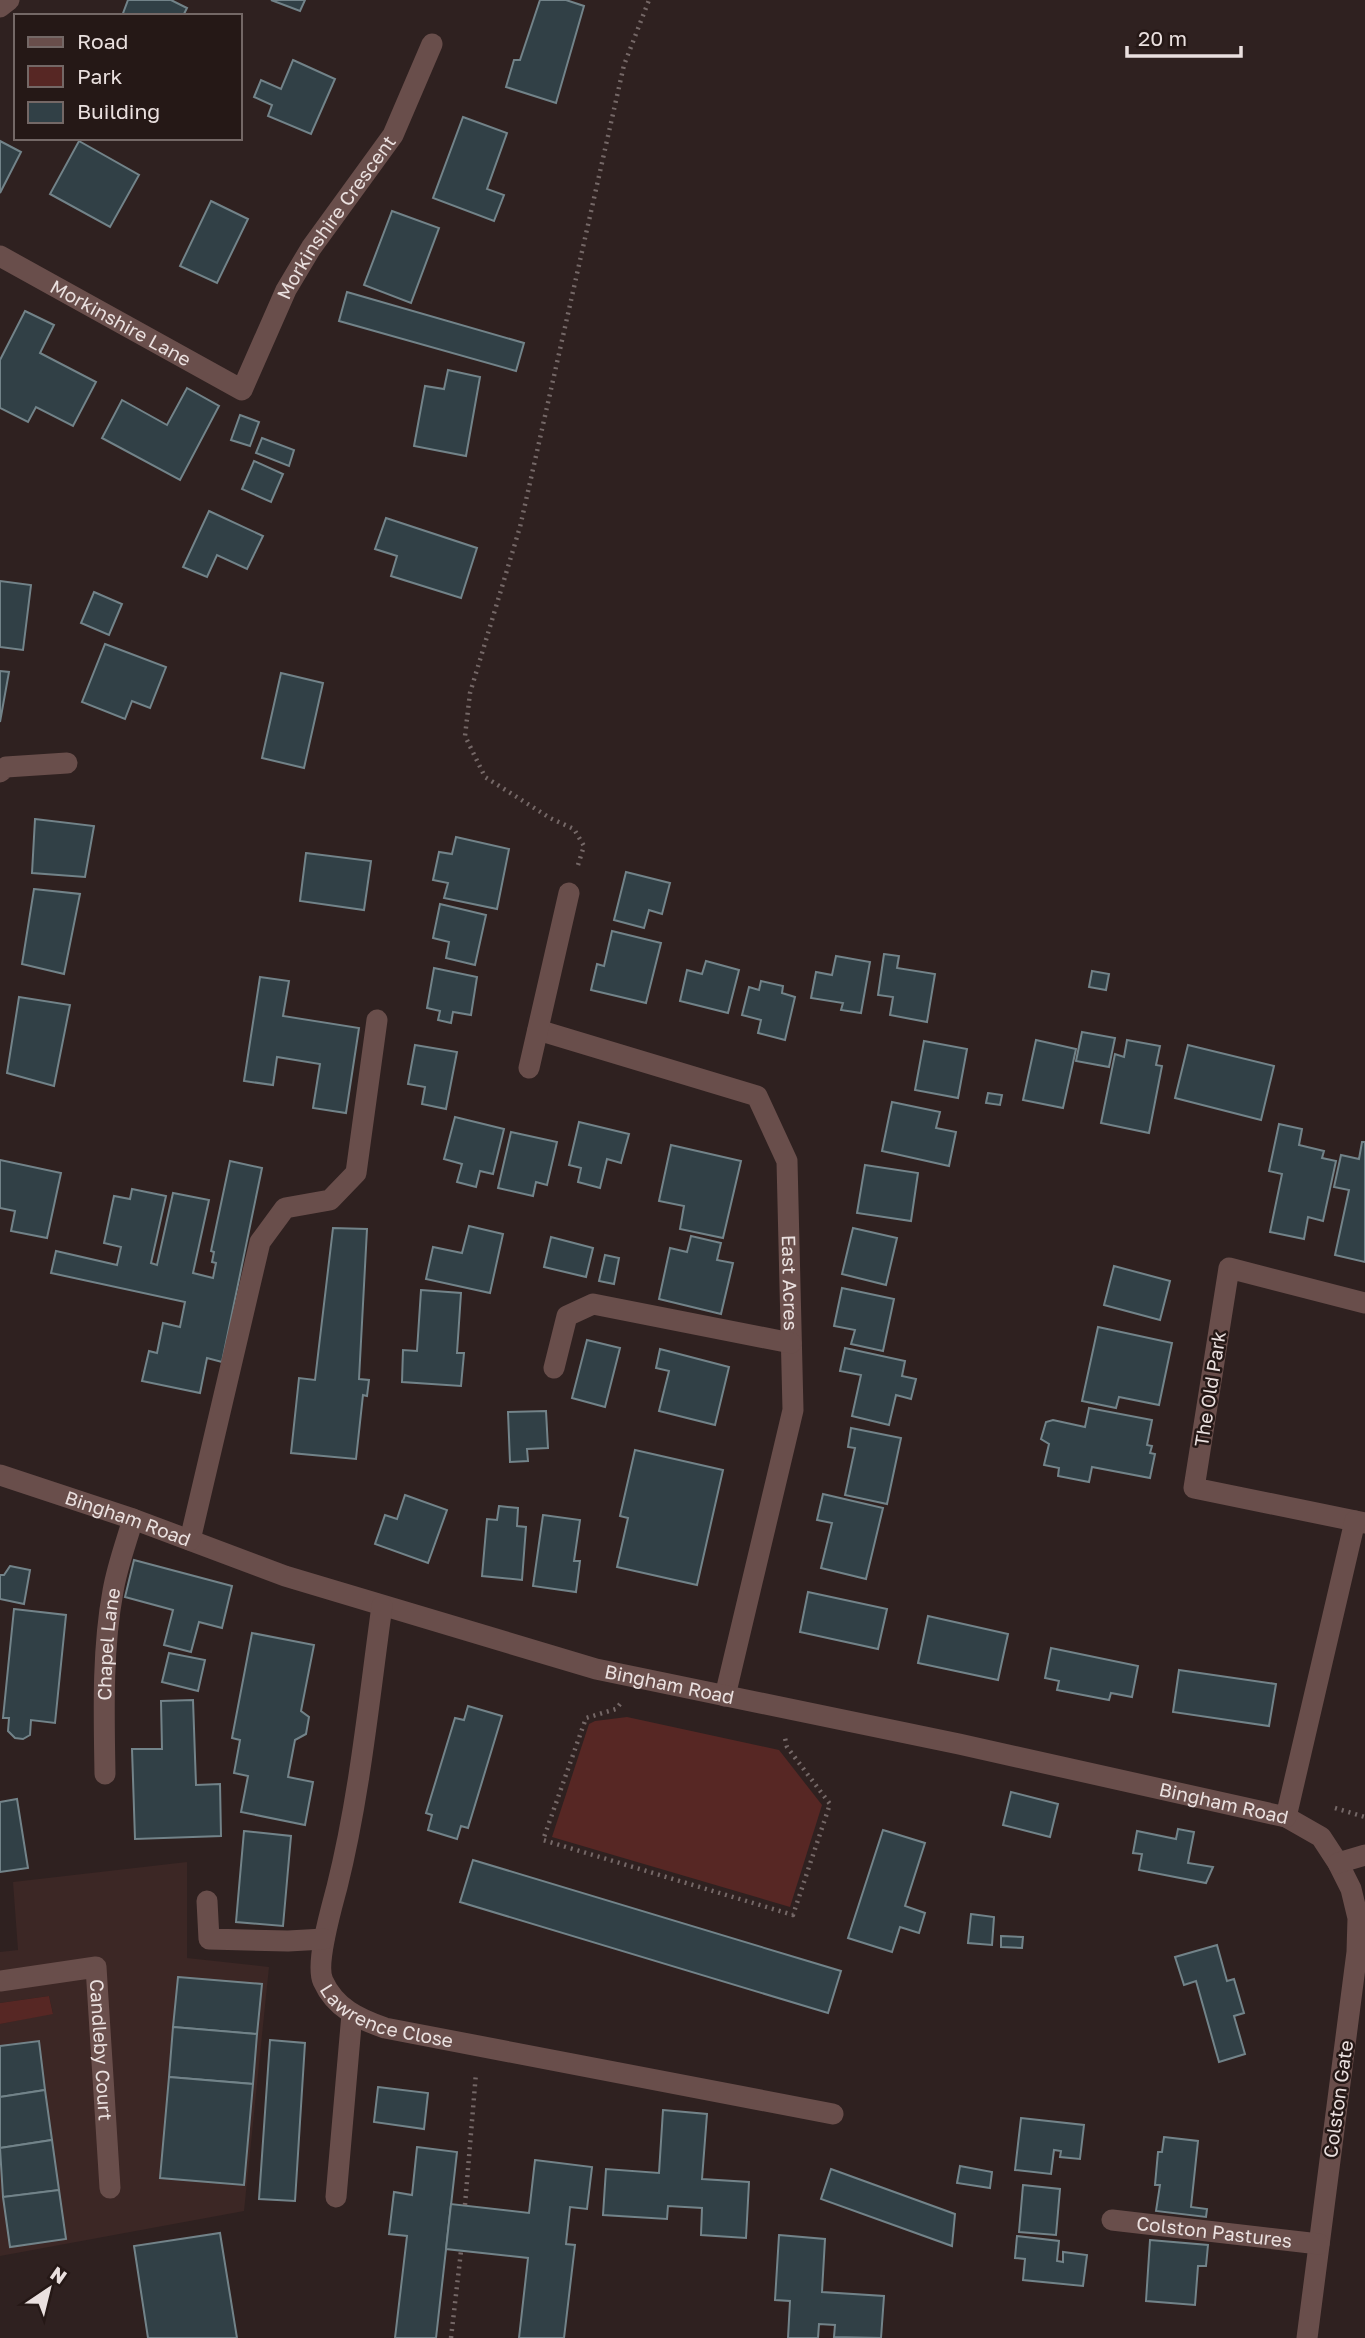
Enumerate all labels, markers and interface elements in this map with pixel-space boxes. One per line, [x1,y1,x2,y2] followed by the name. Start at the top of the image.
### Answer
[14,14,242,140] legend
[1127,14,1241,58] scale bar
[1138,25,1187,51] text: 20 m
[77,28,128,54] text: Road
[77,63,123,89] text: Park
[77,98,160,124] text: Building
[271,131,400,303] street label: Morkinshire Crescent
[47,274,195,371] street label: Morkinshire Lane
[778,1234,803,1331] street label: East Acres
[1189,1329,1230,1448] street label: The Old Park
[62,1485,194,1551] street label: Bingham Road
[92,1586,124,1701] street label: Chapel Lane
[603,1659,736,1708] street label: Bingham Road
[1157,1777,1291,1828] street label: Bingham Road
[86,1978,118,2121] street label: Candleby Court
[316,1979,455,2052] street label: Lawrence Close
[1318,2039,1357,2159] street label: Colston Gate
[1135,2211,1293,2252] street label: Colston Pastures
[14,2254,84,2324] north arrow
[47,2261,72,2288] text: N

